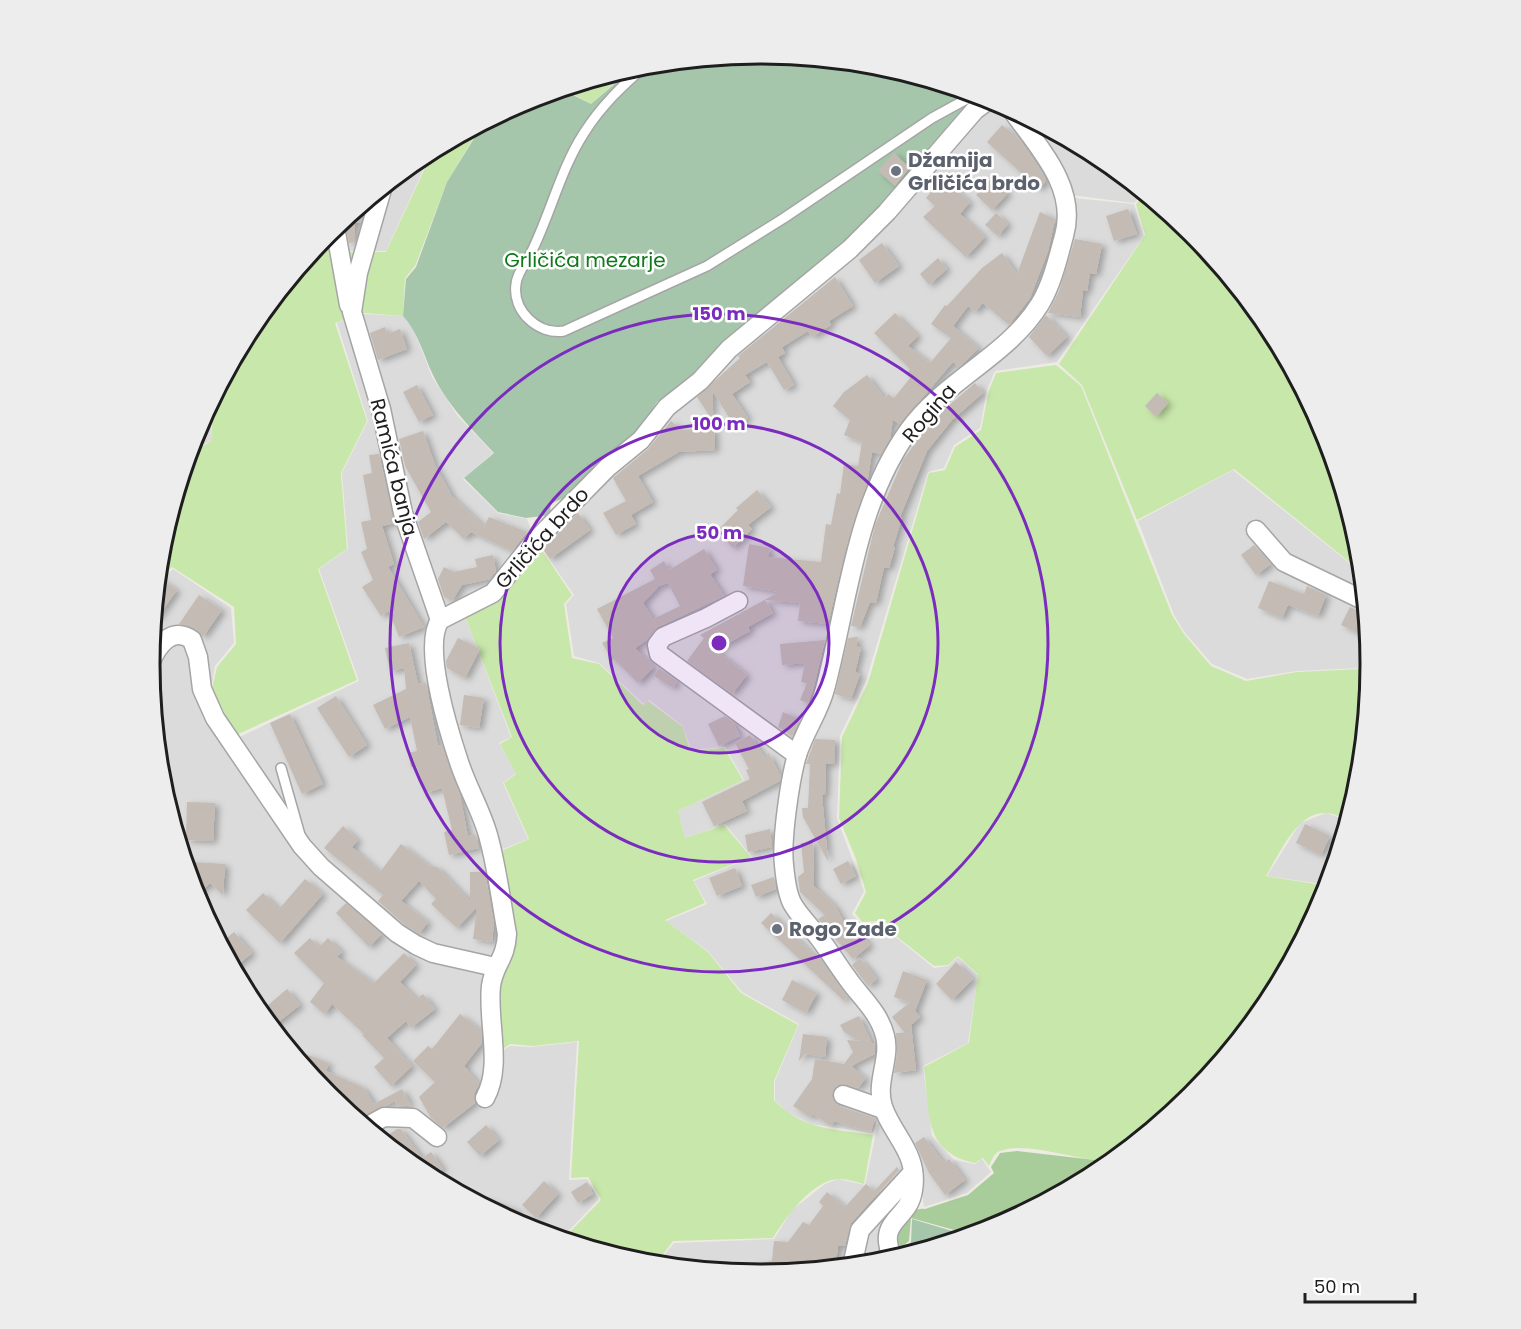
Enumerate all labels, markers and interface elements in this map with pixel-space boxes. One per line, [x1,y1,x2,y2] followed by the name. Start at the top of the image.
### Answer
[908,146,1040,197] place label: Džamija Grličića brdo
[889,164,903,178] marker: Džamija Grličića brdo
[504,246,666,274] park label: Grličića mezarje
[692,301,746,326] text: 150 m
[896,378,962,448] street label: Rogina
[363,395,425,539] street label: Ramića banja
[692,411,746,436] text: 100 m
[489,481,595,595] street label: Grličića brdo
[696,520,742,545] text: 50 m
[709,633,729,653] centre of rings
[789,915,897,943] place label: Rogo Zade
[770,922,784,936] marker: Rogo Zade
[1305,1266,1414,1304] scale bar
[1314,1274,1360,1299] text: 50 m

